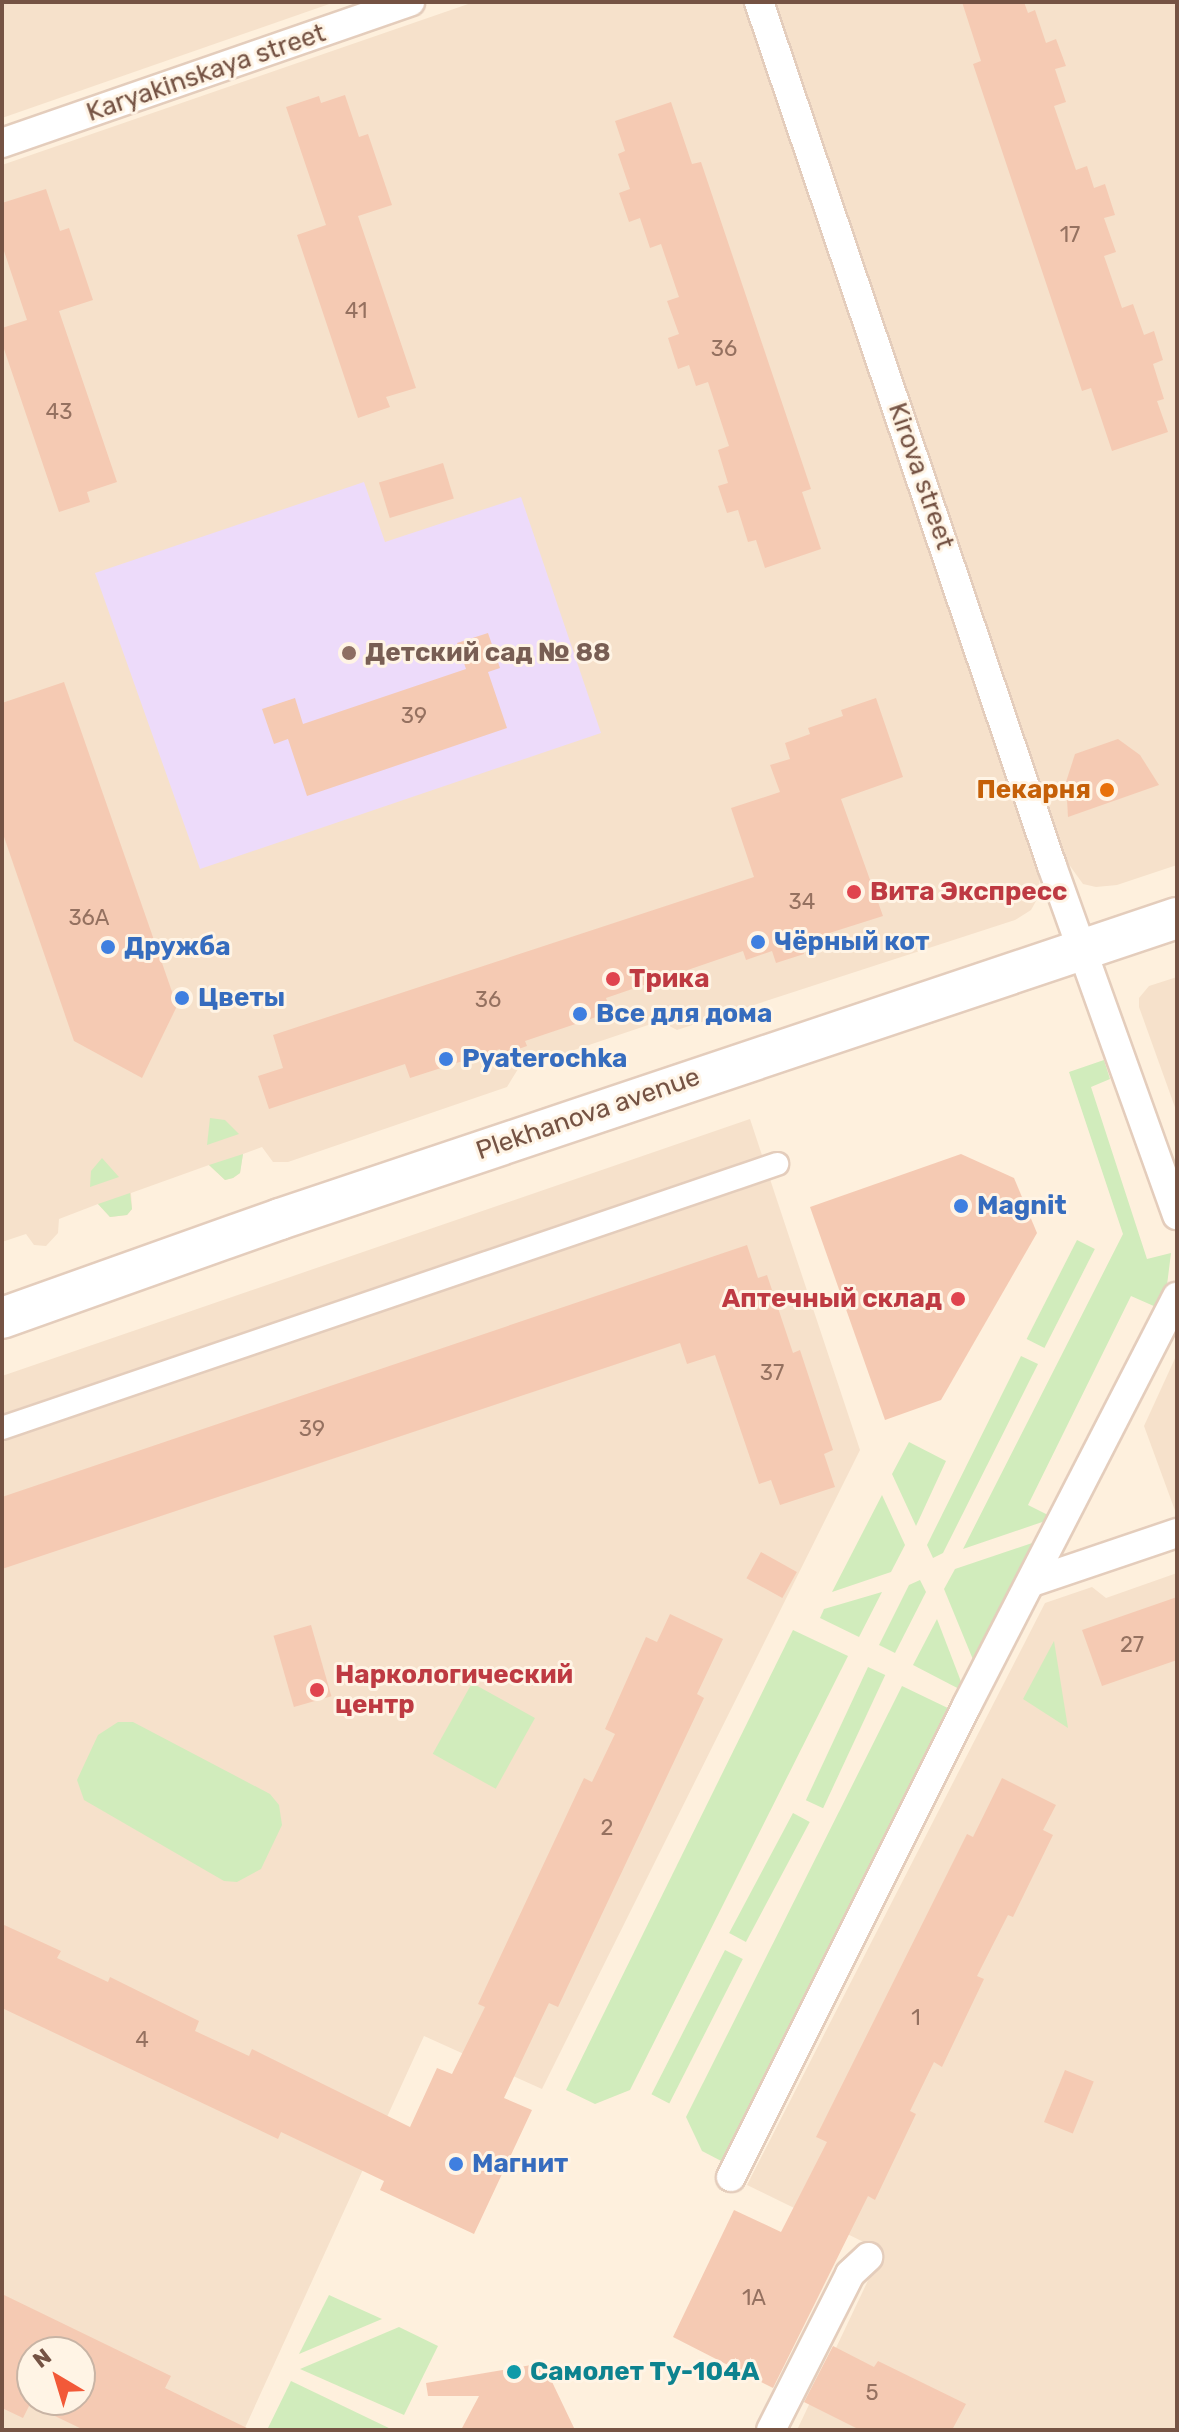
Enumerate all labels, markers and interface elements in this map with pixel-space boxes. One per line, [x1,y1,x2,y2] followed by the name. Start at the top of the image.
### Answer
[82,17,330,129] street label: Karyakinskaya street
[1060,222,1080,248] house number: 17
[345,298,367,324] house number: 41
[711,336,737,362] house number: 36
[46,399,72,425] house number: 43
[881,399,961,553] street label: Kirova street
[365,637,611,669] place label: Детский сад № 88
[340,644,358,662] marker: Детский сад № 88
[401,703,427,729] house number: 39
[976,774,1091,806] place label: Пекарня
[1098,781,1116,799] marker: Пекарня
[870,876,1067,908] place label: Вита Экспресс
[845,883,863,901] marker: Вита Экспресс
[789,889,815,915] house number: 34
[68,905,110,931] house number: 36А
[774,926,929,958] place label: Чёрный кот
[124,931,231,963] place label: Дружба
[749,933,767,951] marker: Чёрный кот
[99,938,117,956] marker: Дружба
[629,963,709,995] place label: Трика
[604,970,622,988] marker: Трика
[198,982,285,1014] place label: Цветы
[475,987,501,1013] house number: 36
[173,989,191,1007] marker: Цветы
[596,998,772,1030] place label: Все для дома
[571,1005,589,1023] marker: Все для дома
[462,1043,627,1075] place label: Pyaterochka
[437,1050,455,1068] marker: Pyaterochka
[472,1061,704,1167] street label: Plekhanova avenue
[977,1190,1067,1222] place label: Magnit
[952,1197,970,1215] marker: Magnit
[722,1283,942,1315] place label: Аптечный склад
[949,1290,967,1308] marker: Аптечный склад
[760,1360,784,1386] house number: 37
[299,1416,325,1442] house number: 39
[1120,1632,1144,1658] house number: 27
[335,1659,573,1720] place label: Наркологический центр
[306,1679,328,1701] marker: Наркологический центр
[601,1815,613,1841] house number: 2
[911,2005,921,2031] house number: 1
[135,2027,149,2053] house number: 4
[472,2148,568,2180] place label: Магнит
[447,2155,465,2173] marker: Магнит
[742,2285,766,2311] house number: 1А
[16,2336,96,2416] north arrow
[28,2343,57,2374] text: N
[530,2356,760,2388] place label: Самолет Ту-104А
[505,2363,523,2381] marker: Самолет Ту-104А
[865,2380,879,2406] house number: 5

